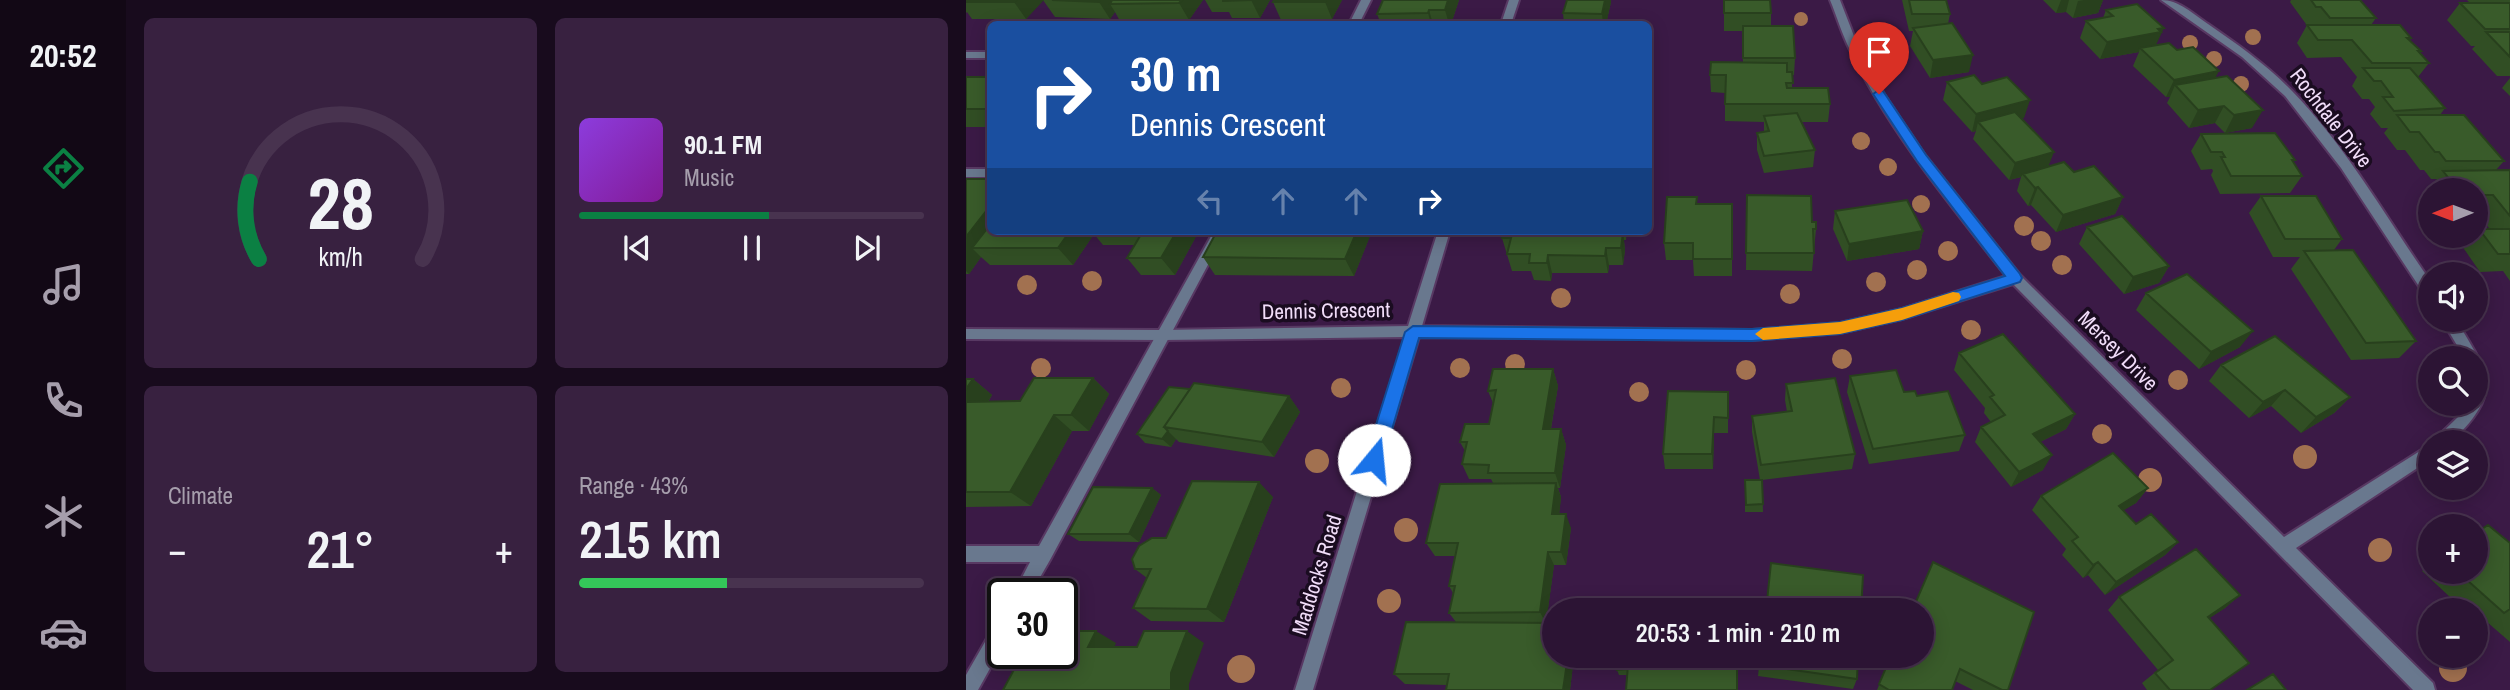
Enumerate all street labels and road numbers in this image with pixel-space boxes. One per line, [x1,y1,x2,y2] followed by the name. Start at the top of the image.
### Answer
[2283,62,2379,173] street label: Rochdale Drive
[1262,295,1391,326] street label: Dennis Crescent
[2072,304,2165,397] street label: Mersey Drive
[1284,511,1349,639] street label: Maddocks Road

